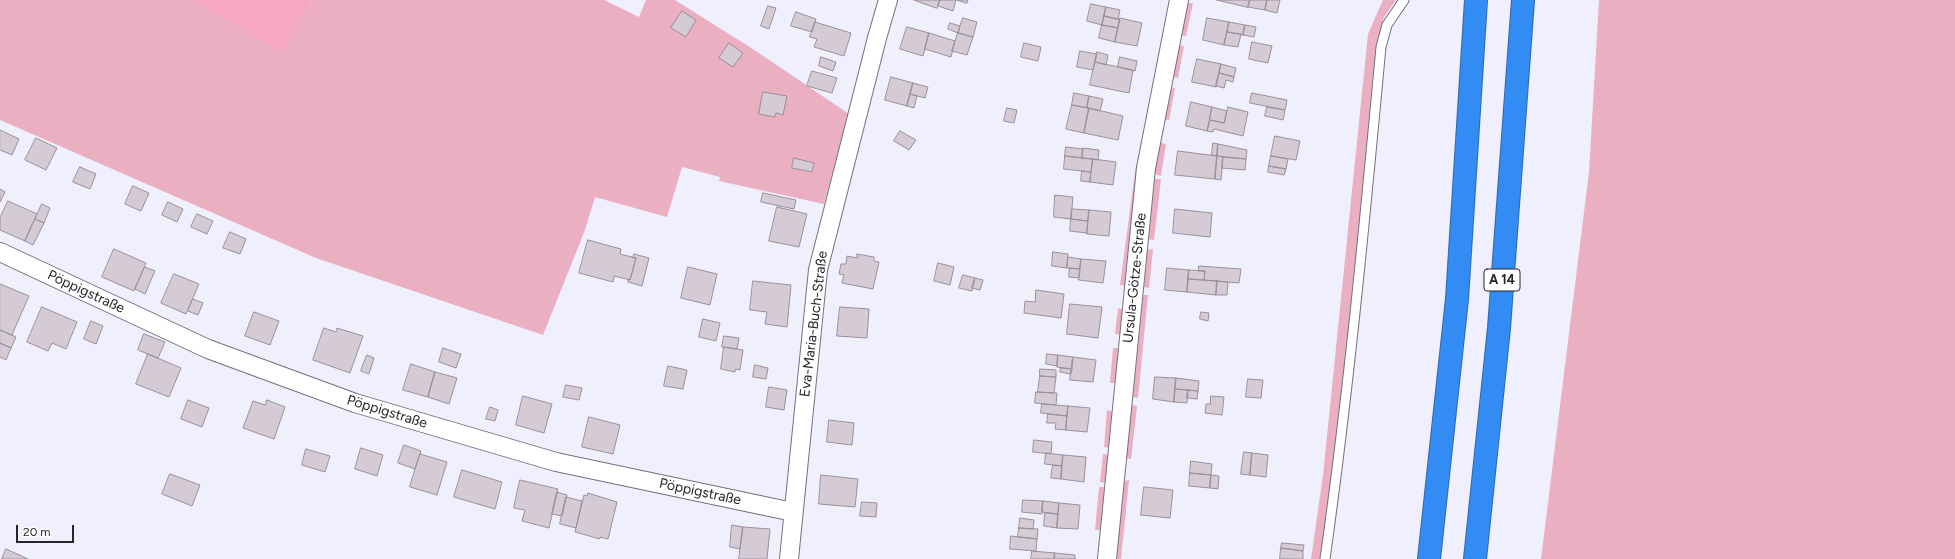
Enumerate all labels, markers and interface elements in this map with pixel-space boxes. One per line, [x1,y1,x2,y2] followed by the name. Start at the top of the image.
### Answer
[1120,212,1150,344] street label: Ursula-Götze-Straße
[797,250,831,398] street label: Eva-Maria-Buch-Straße
[45,267,127,317] street label: Pöppigstraße
[1484,269,1520,291] road number: A 14
[345,392,429,432] street label: Pöppigstraße
[658,475,742,509] street label: Pöppigstraße
[18,517,76,543] scale bar
[23,525,51,539] text: 20 m

